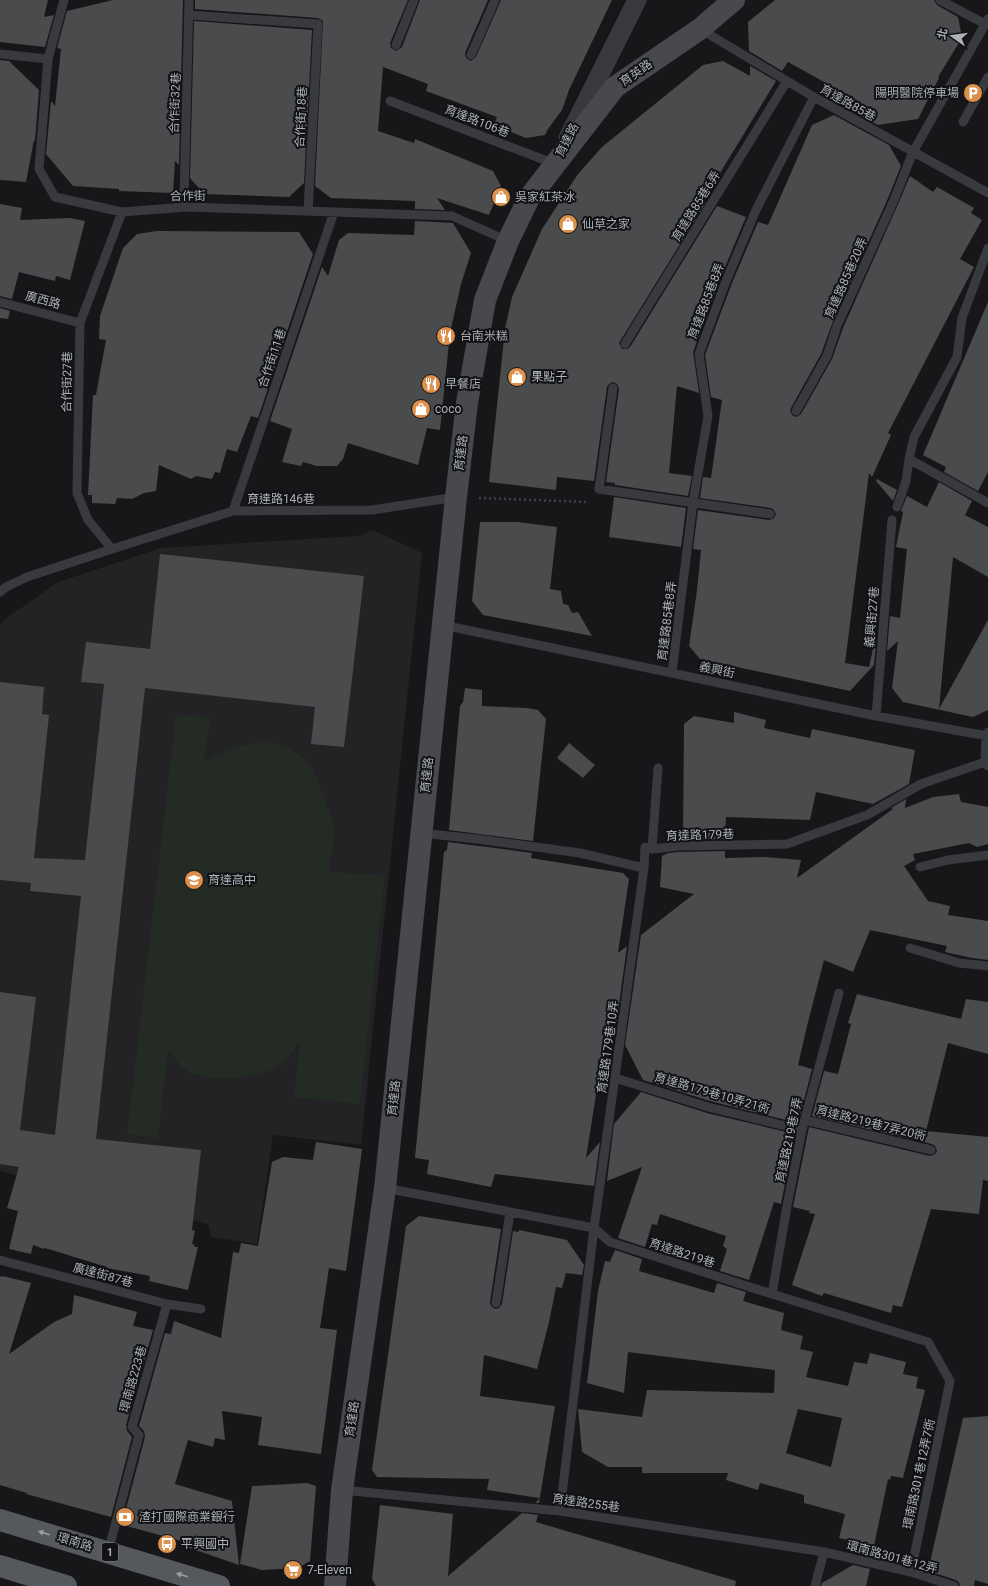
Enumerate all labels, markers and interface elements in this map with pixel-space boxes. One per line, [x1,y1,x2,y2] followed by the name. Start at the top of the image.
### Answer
[932,16,972,56] north arrow
[935,27,950,41] text: 北
[617,57,655,89] street label: 育英路
[167,72,183,134] street label: 合作街32巷
[818,82,878,124] street label: 育達路85巷
[962,82,984,104] parking icon: 陽明醫院停車場
[292,86,310,148] street label: 合作街18巷
[875,86,959,100] place label: 陽明醫院停車場
[443,102,511,140] street label: 育達路106巷
[553,121,581,159] street label: 育達路
[669,168,723,244] street label: 育達路85巷6弄
[490,186,512,208] shop icon: 吳家紅茶冰
[170,189,206,203] street label: 合作街
[515,190,575,204] place label: 吳家紅茶冰
[557,213,579,235] shop icon: 仙草之家
[582,217,630,231] place label: 仙草之家
[822,235,870,321] street label: 育達路85巷20弄
[685,261,727,341] street label: 育達路85巷8弄
[24,289,62,311] street label: 廣西路
[435,325,457,347] restaurant icon: 台南米糕
[255,327,289,389] street label: 合作街11巷
[460,329,508,343] place label: 台南米糕
[59,351,75,413] street label: 合作街27巷
[506,366,528,388] shop icon: 果點子
[531,370,567,384] place label: 果點子
[420,373,442,395] restaurant icon: 早餐店
[445,377,481,391] place label: 早餐店
[410,398,432,420] shop icon: coco
[435,402,461,416] place label: coco
[452,434,470,472] street label: 育達路
[247,492,315,506] street label: 育達路146巷
[655,580,679,662] street label: 育達路85巷8弄
[862,586,882,648] street label: 義興街27巷
[698,659,736,681] street label: 義興街
[418,756,436,794] street label: 育達路
[666,827,734,843] street label: 育達路179巷
[183,869,205,891] school or university icon: 育達高中
[208,873,256,887] place label: 育達高中
[595,1000,621,1094] street label: 育達路179巷10弄
[653,1070,771,1116] street label: 育達路179巷10弄21衖
[385,1079,403,1117] street label: 育達路
[773,1096,805,1184] street label: 育達路219巷7弄
[815,1103,927,1143] street label: 育達路219巷7弄20衖
[647,1236,717,1270] street label: 育達路219巷
[71,1260,135,1290] street label: 廣達街87巷
[117,1344,149,1414] street label: 環南路223巷
[343,1400,361,1438] street label: 育達路
[900,1418,938,1530] street label: 環南路301巷12弄7衖
[551,1491,621,1515] street label: 育達路255巷
[114,1506,136,1528] bank icon: 渣打國際商業銀行
[139,1510,235,1524] place label: 渣打國際商業銀行
[38,1530,50,1536] one-way arrow
[56,1530,94,1554] street label: 環南路
[156,1533,178,1555] bus stop icon: 平興國中
[181,1537,229,1551] place label: 平興國中
[845,1538,939,1576] street label: 環南路301巷12弄
[102,1543,118,1561] road number: 1
[282,1559,304,1581] supermarket icon: 7-Eleven
[307,1563,352,1577] place label: 7-Eleven
[175,1571,187,1577] one-way arrow

